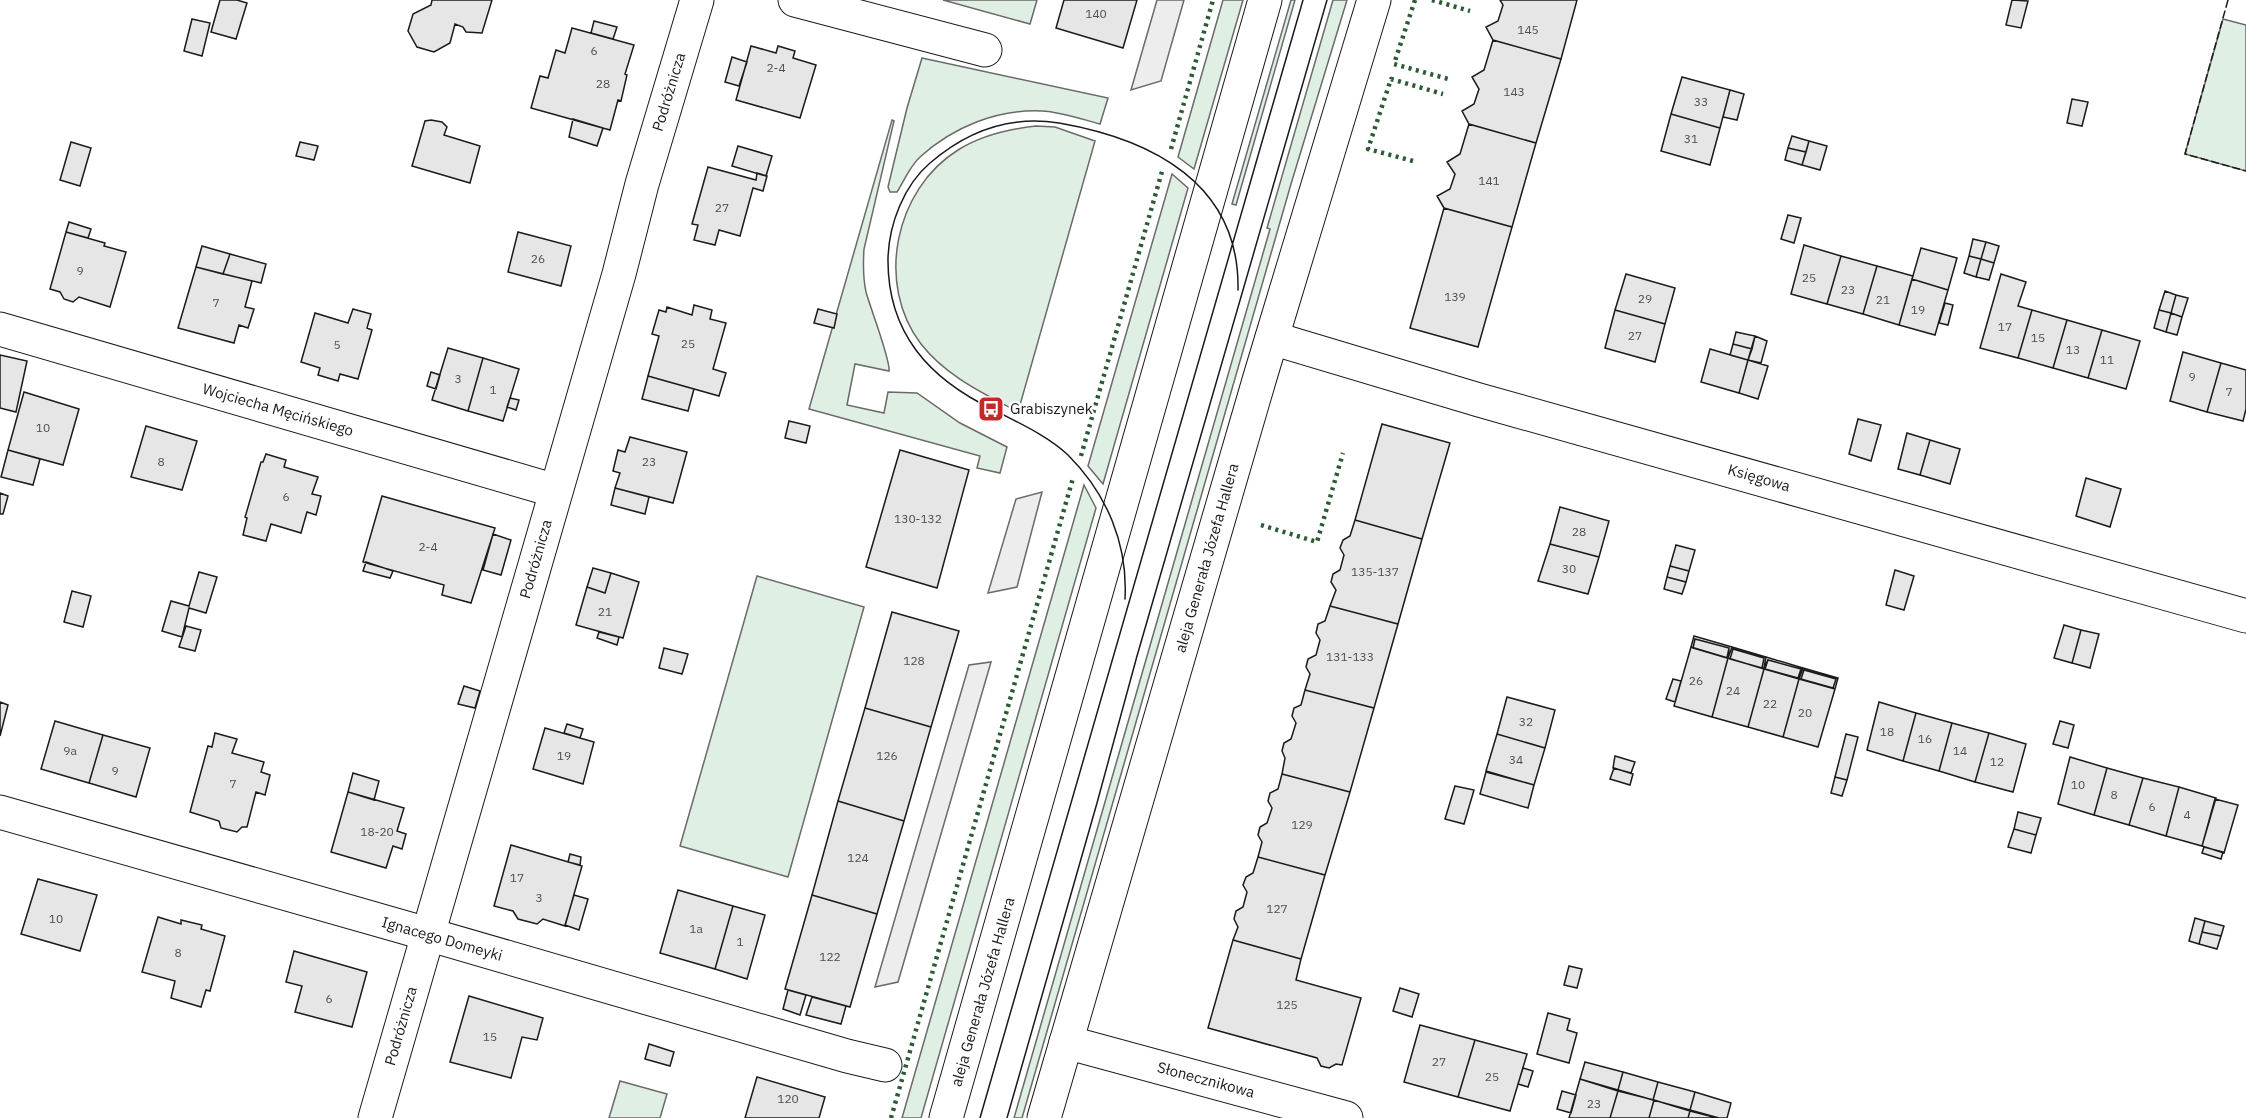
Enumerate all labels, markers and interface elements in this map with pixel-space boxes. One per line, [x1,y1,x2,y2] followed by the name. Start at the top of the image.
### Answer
[1085,6,1107,21] house number: 140
[1517,22,1539,37] house number: 145
[590,43,598,58] house number: 6
[648,50,690,134] street label: Podróżnicza
[766,60,786,75] house number: 2-4
[596,76,610,91] house number: 28
[1503,84,1525,99] house number: 143
[1694,94,1708,109] house number: 33
[1684,131,1698,146] house number: 31
[1478,173,1500,188] house number: 141
[715,200,729,215] house number: 27
[531,251,545,266] house number: 26
[76,263,84,278] house number: 9
[1802,270,1816,285] house number: 25
[1841,282,1855,297] house number: 23
[1444,289,1466,304] house number: 139
[1638,291,1652,306] house number: 29
[1876,292,1890,307] house number: 21
[212,295,220,310] house number: 7
[1911,302,1925,317] house number: 19
[1998,319,2012,334] house number: 17
[1628,328,1642,343] house number: 27
[2031,330,2045,345] house number: 15
[681,336,695,351] house number: 25
[333,337,341,352] house number: 5
[2066,342,2080,357] house number: 13
[2100,352,2114,367] house number: 11
[2188,369,2196,384] house number: 9
[454,371,462,386] house number: 3
[200,379,356,440] street label: Wojciecha Męcińskiego
[489,382,497,397] house number: 1
[2225,384,2233,399] house number: 7
[976,394,1006,424] bus stop icon: Grabiszynek
[1010,399,1093,418] place label: Grabiszynek
[36,420,50,435] house number: 10
[157,454,165,469] house number: 8
[642,454,656,469] house number: 23
[1726,460,1793,496] street label: Księgowa
[1170,461,1243,655] street label: aleja Generała Józefa Hallera
[282,489,290,504] house number: 6
[894,511,942,526] house number: 130-132
[515,517,556,601] street label: Podróżnicza
[1572,524,1586,539] house number: 28
[418,539,438,554] house number: 2-4
[1562,561,1576,576] house number: 30
[1351,564,1399,579] house number: 135-137
[598,604,612,619] house number: 21
[1326,649,1374,664] house number: 131-133
[903,653,925,668] house number: 128
[1689,673,1703,688] house number: 26
[1726,683,1740,698] house number: 24
[1763,696,1777,711] house number: 22
[1798,705,1812,720] house number: 20
[1519,714,1533,729] house number: 32
[1880,724,1894,739] house number: 18
[1918,731,1932,746] house number: 16
[63,743,77,758] house number: 9a
[1953,743,1967,758] house number: 14
[557,748,571,763] house number: 19
[876,748,898,763] house number: 126
[1509,752,1523,767] house number: 34
[1990,754,2004,769] house number: 12
[111,763,119,778] house number: 9
[229,776,237,791] house number: 7
[2071,777,2085,792] house number: 10
[2110,787,2118,802] house number: 8
[2148,799,2156,814] house number: 6
[2183,807,2191,822] house number: 4
[1291,817,1313,832] house number: 129
[360,824,394,839] house number: 18-20
[847,850,869,865] house number: 124
[510,870,524,885] house number: 17
[535,890,543,905] house number: 3
[946,895,1019,1089] street label: aleja Generała Józefa Hallera
[1266,901,1288,916] house number: 127
[49,911,63,926] house number: 10
[380,912,505,965] street label: Ignacego Domeyki
[689,921,703,936] house number: 1a
[736,934,744,949] house number: 1
[174,945,182,960] house number: 8
[819,949,841,964] house number: 122
[380,984,421,1068] street label: Podróżnicza
[325,991,333,1006] house number: 6
[1276,997,1298,1012] house number: 125
[483,1029,497,1044] house number: 15
[1432,1054,1446,1069] house number: 27
[1155,1057,1257,1102] street label: Słonecznikowa
[1485,1069,1499,1084] house number: 25
[777,1091,799,1106] house number: 120
[1587,1096,1601,1111] house number: 23

